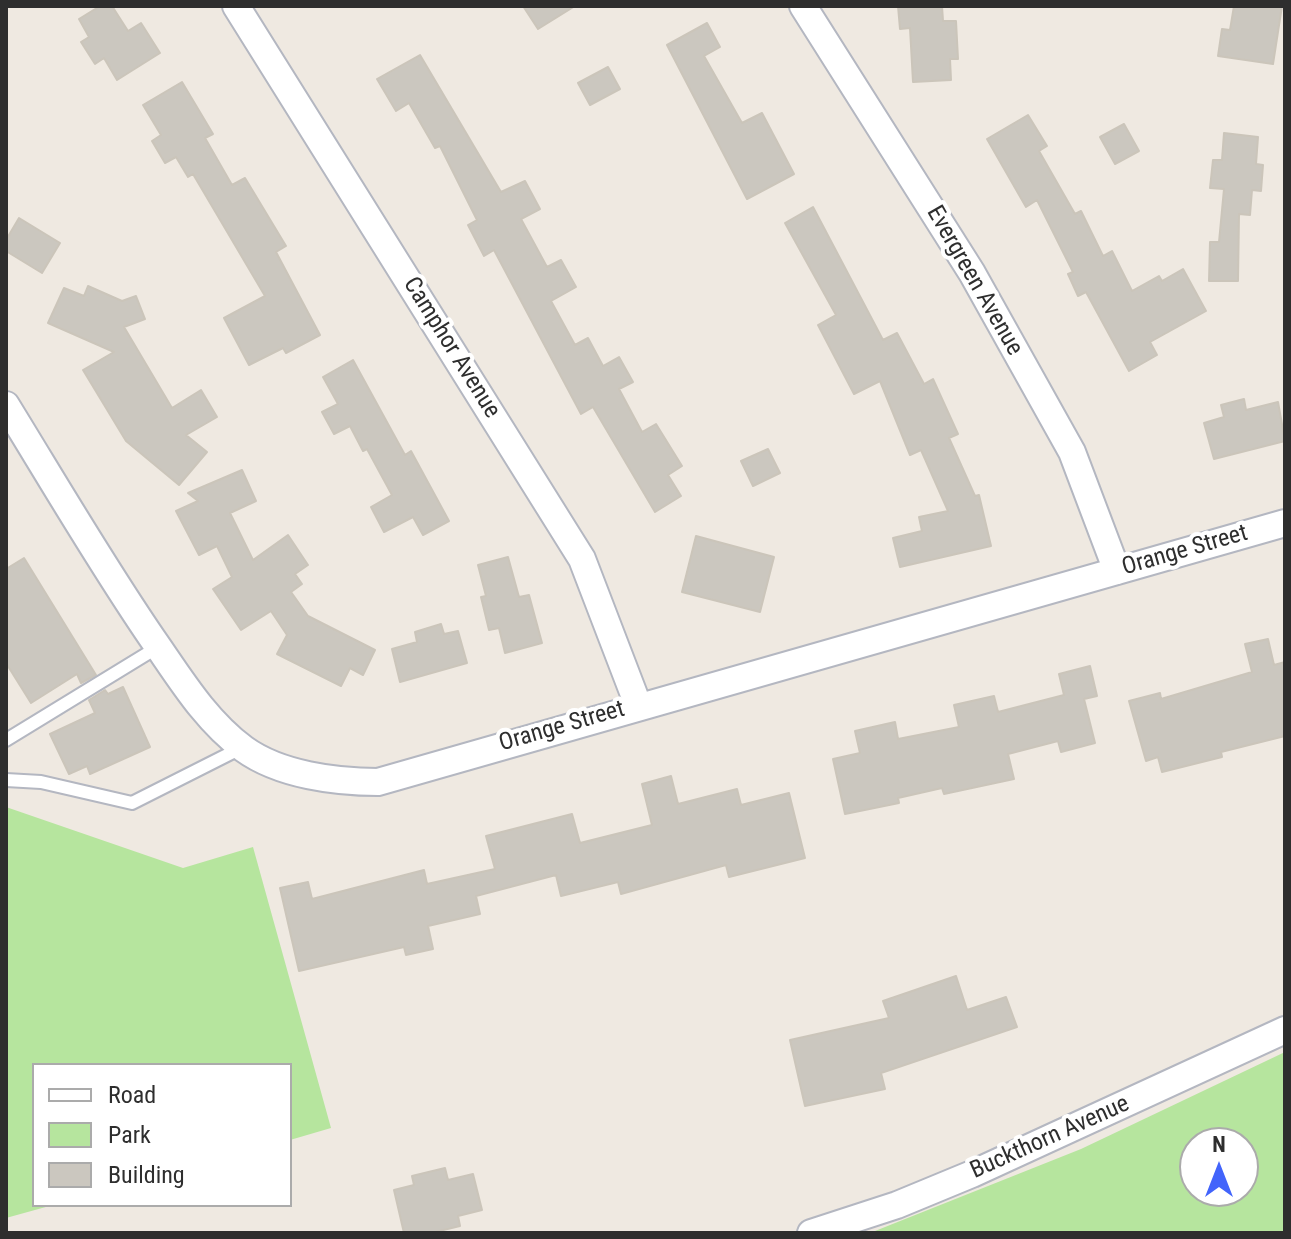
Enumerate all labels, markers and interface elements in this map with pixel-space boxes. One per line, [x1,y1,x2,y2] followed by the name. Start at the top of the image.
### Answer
[920,201,1028,361] street label: Evergreen Avenue
[396,272,506,424] street label: Camphor Avenue
[1119,519,1251,583] street label: Orange Street
[496,695,628,759] street label: Orange Street
[32,1063,292,1207] legend
[108,1081,156,1109] text: Road
[966,1090,1134,1186] street label: Buckthorn Avenue
[108,1121,151,1149] text: Park
[1179,1127,1259,1207] north arrow
[1212,1132,1226,1157] text: N
[108,1161,185,1189] text: Building

